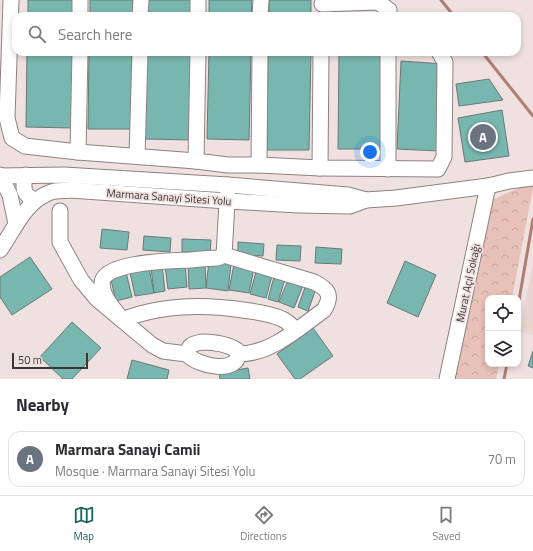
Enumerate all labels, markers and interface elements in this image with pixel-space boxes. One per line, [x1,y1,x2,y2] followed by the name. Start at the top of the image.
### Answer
[12,12,521,56] search box
[26,23,48,45] icon: search
[58,23,132,46] text: Search here
[470,122,496,152] pin: A
[360,142,380,162] your location
[106,185,232,209] street label: Marmara Sanayi Sitesi Yolu
[452,242,484,324] street label: Murat Açıl Sokağı
[485,295,521,367] map controls
[485,295,521,331] button: locate
[485,331,521,367] button: layers
[12,351,88,370] scale bar
[18,352,42,368] text: 50 m
[16,392,69,418] text: Nearby
[55,438,200,461] text: Marmara Sanayi Camii
[26,449,34,469] text: A
[488,449,516,469] text: 70 m
[55,461,255,481] text: Mosque · Marmara Sanayi Sitesi Yolu
[73,504,95,544] tab: Map
[240,504,287,544] tab: Directions
[432,504,460,544] tab: Saved

